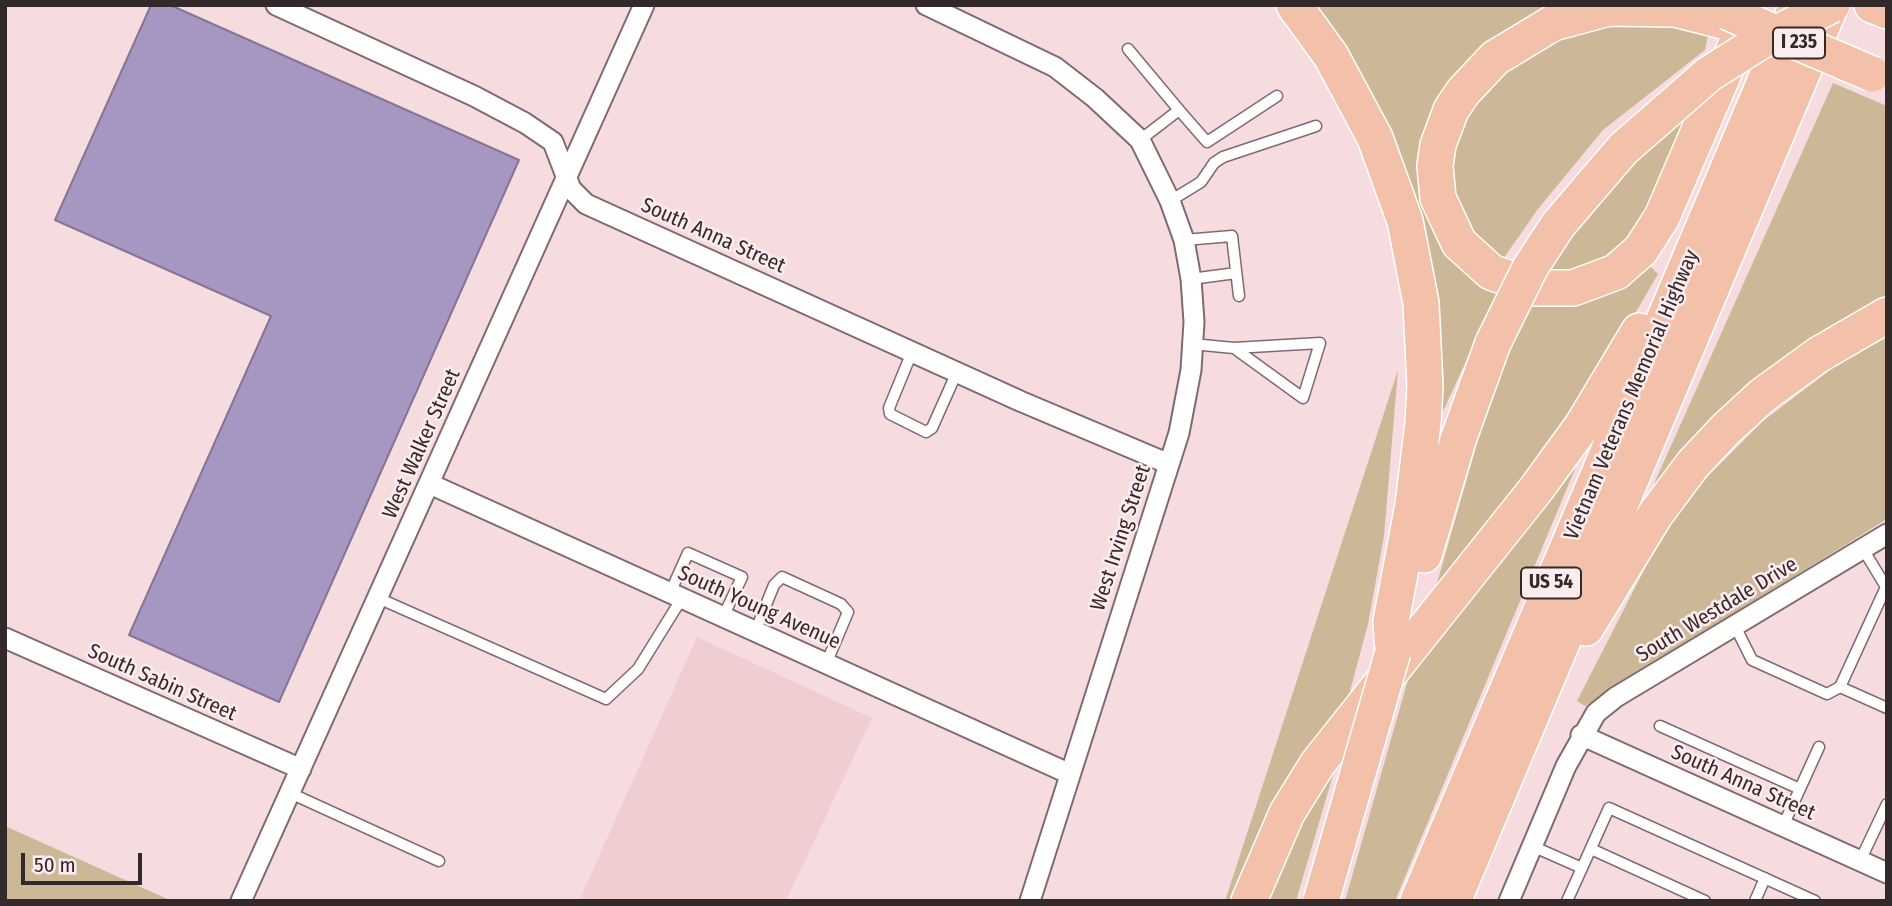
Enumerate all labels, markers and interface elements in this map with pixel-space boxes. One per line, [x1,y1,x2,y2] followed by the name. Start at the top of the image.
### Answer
[1773,28,1825,58] road number: I 235
[637,193,789,279] street label: South Anna Street
[1559,246,1705,544] street label: Vietnam Veterans Memorial Highway
[378,365,466,523] street label: West Walker Street
[1086,462,1156,614] street label: West Irving Street
[1632,552,1802,668] street label: South Westdale Drive
[674,561,844,655] street label: South Young Avenue
[1521,568,1581,598] road number: US 54
[84,639,240,727] street label: South Sabin Street
[1667,740,1819,826] street label: South Anna Street
[24,839,145,883] scale bar
[34,852,76,878] text: 50 m

